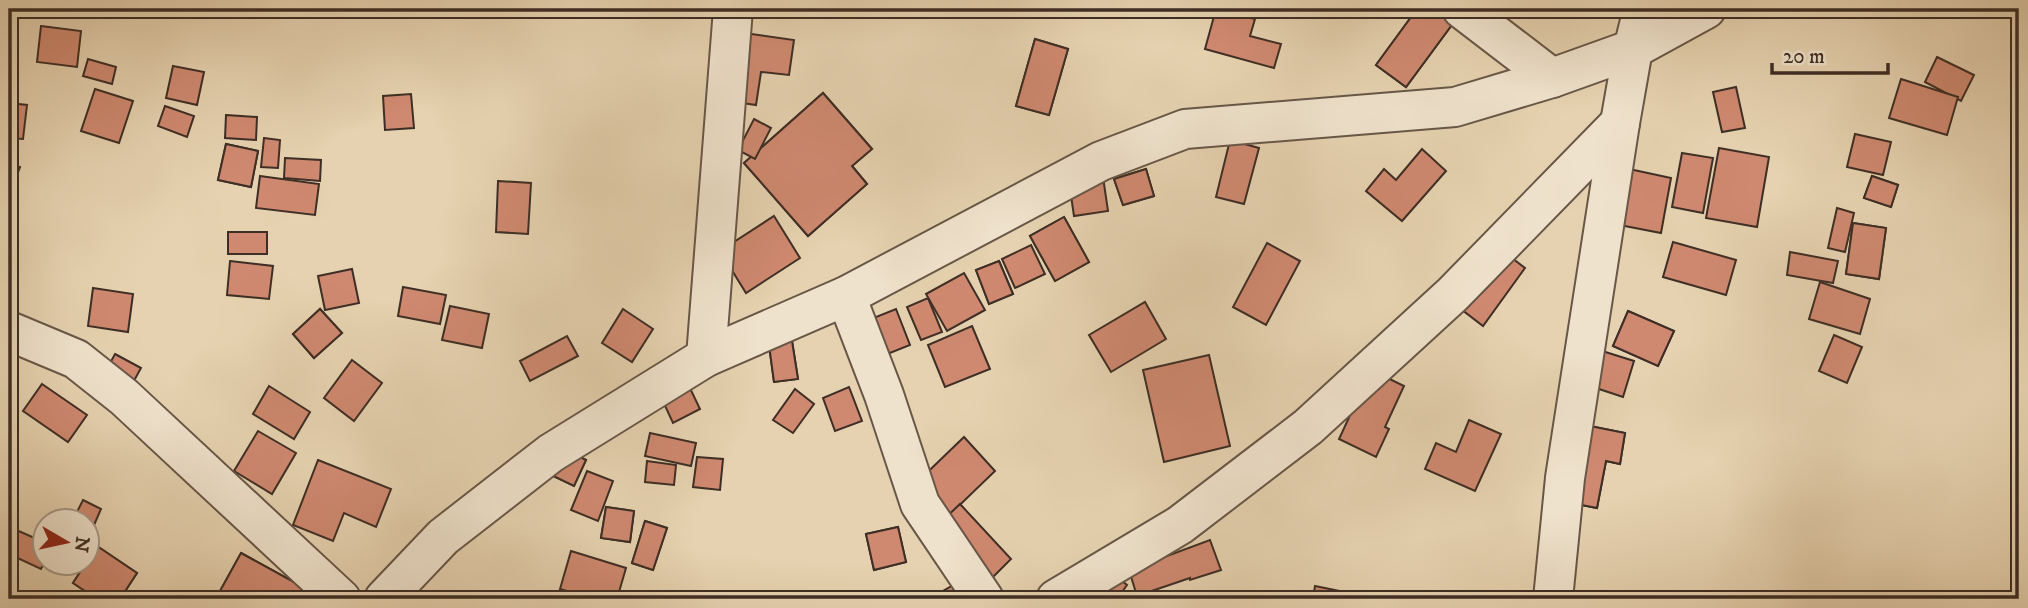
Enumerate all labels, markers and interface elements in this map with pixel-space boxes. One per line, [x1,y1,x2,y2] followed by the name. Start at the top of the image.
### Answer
[1772,32,1888,76] scale bar
[1783,44,1825,70] text: 20 m
[32,506,102,576] north arrow
[69,535,94,554] text: N

